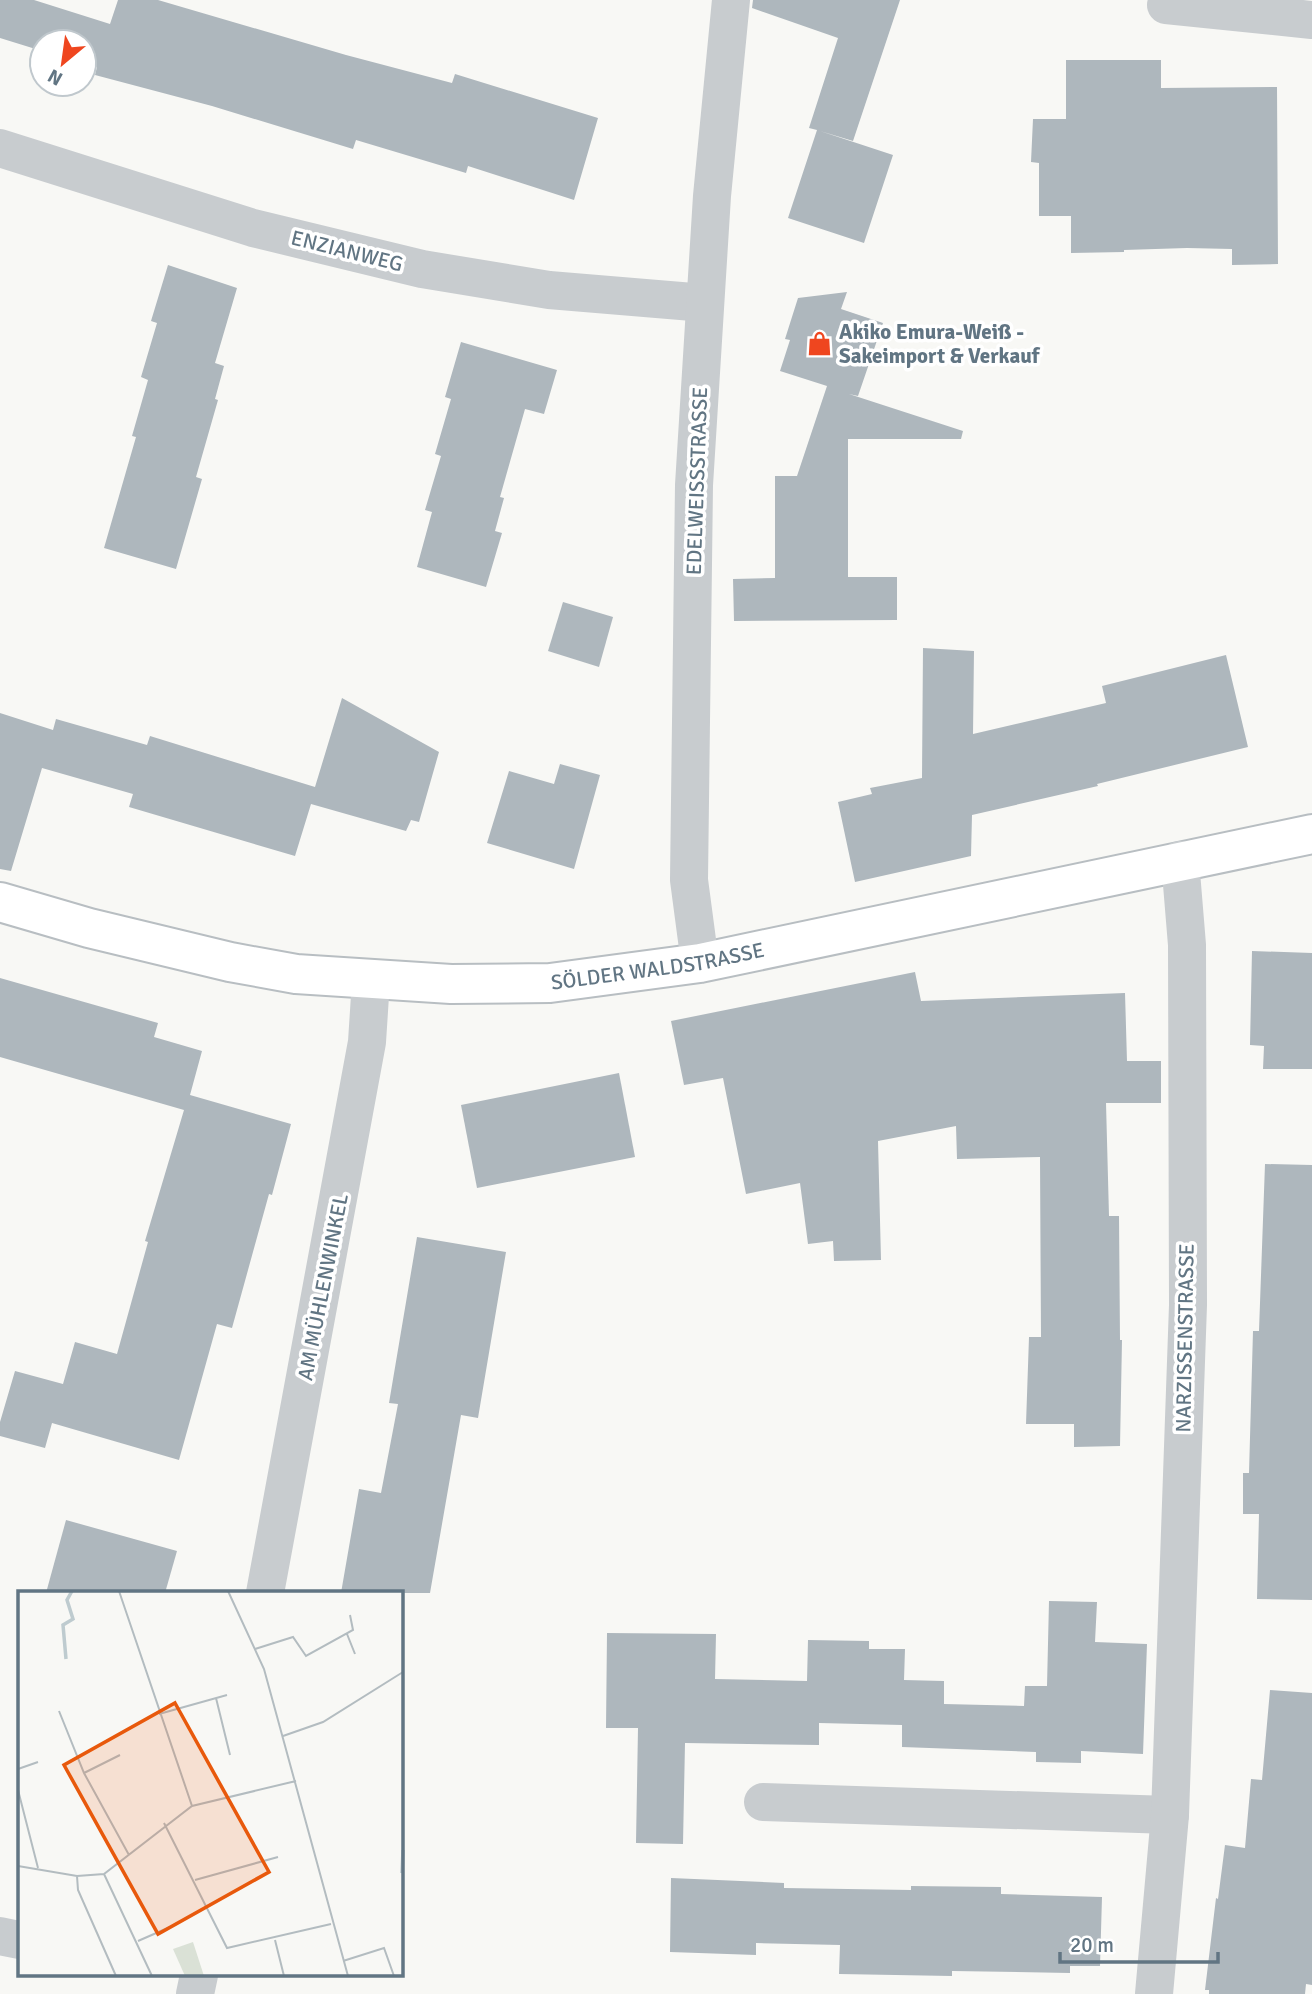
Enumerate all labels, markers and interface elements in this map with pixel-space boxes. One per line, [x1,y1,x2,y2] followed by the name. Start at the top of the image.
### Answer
[28,28,98,98] north arrow
[44,63,67,91] text: N
[288,225,406,277] street label: ENZIANWEG
[839,319,1041,369] place label: Akiko Emura-Weiß - Sakeimport & Verkauf
[805,330,833,358] shop icon: Akiko Emura-Weiß - Sakeimport & Verkauf
[681,386,713,576] street label: EDELWEISSSTRASSE
[549,937,767,996] street label: SÖLDER WALDSTRASSE
[292,1191,354,1383] street label: AM MÜHLENWINKEL
[1170,1243,1200,1433] street label: NARZISSENSTRASSE
[18,1591,402,1976] inset map
[1060,1920,1218,1964] scale bar
[1070,1932,1114,1958] text: 20 m

